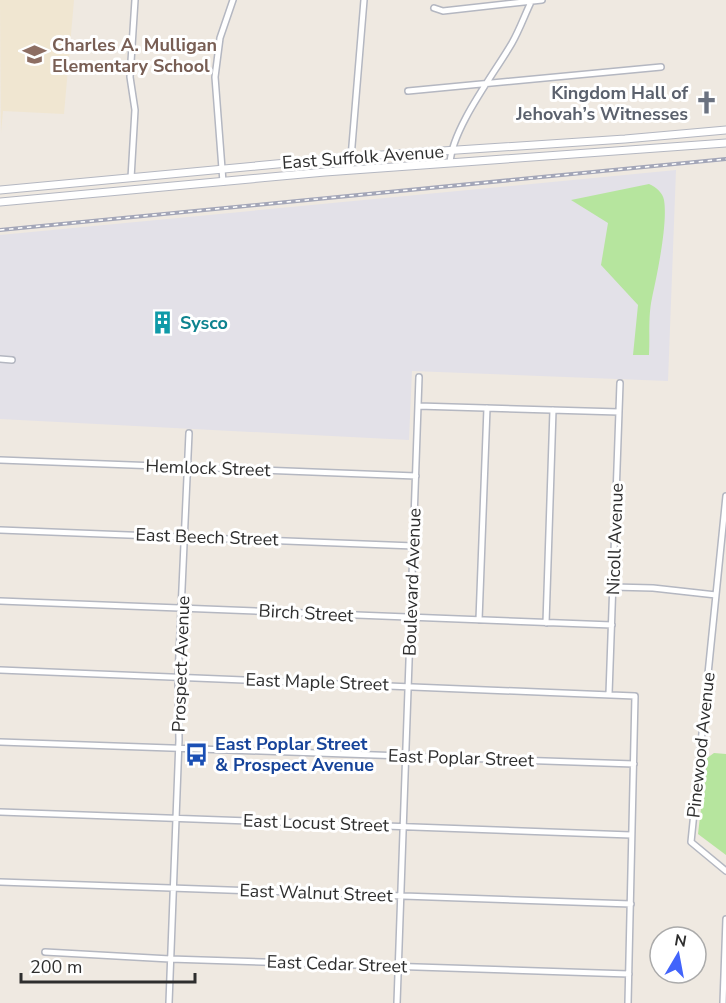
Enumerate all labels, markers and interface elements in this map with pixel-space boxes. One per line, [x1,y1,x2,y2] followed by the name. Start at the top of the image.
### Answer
[52,33,217,78] place label: Charles A. Mulligan Elementary School
[21,42,47,68] school or university icon: Charles A. Mulligan Elementary School
[515,81,688,126] place label: Kingdom Hall of Jehovah’s Witnesses
[693,90,719,116] church icon: Kingdom Hall of Jehovah’s Witnesses
[281,139,445,175] street label: East Suffolk Avenue
[149,310,175,336] building icon: Sysco
[180,311,228,335] place label: Sysco
[145,454,272,482] street label: Hemlock Street
[601,483,629,595] street label: Nicoll Avenue
[397,507,427,657] street label: Boulevard Avenue
[135,523,280,552] street label: East Beech Street
[167,595,195,733] street label: Prospect Avenue
[258,599,355,628] street label: Birch Street
[245,668,390,697] street label: East Maple Street
[681,671,721,819] street label: Pinewood Avenue
[215,732,374,777] place label: East Poplar Street & Prospect Avenue
[184,741,210,767] bus stop icon: East Poplar Street & Prospect Avenue
[388,743,535,773] street label: East Poplar Street
[243,808,390,838] street label: East Locust Street
[239,878,394,908] street label: East Walnut Street
[648,925,708,985] north arrow
[673,929,688,953] text: N
[21,946,195,984] scale bar
[266,950,408,978] street label: East Cedar Street
[30,955,82,979] text: 200 m

